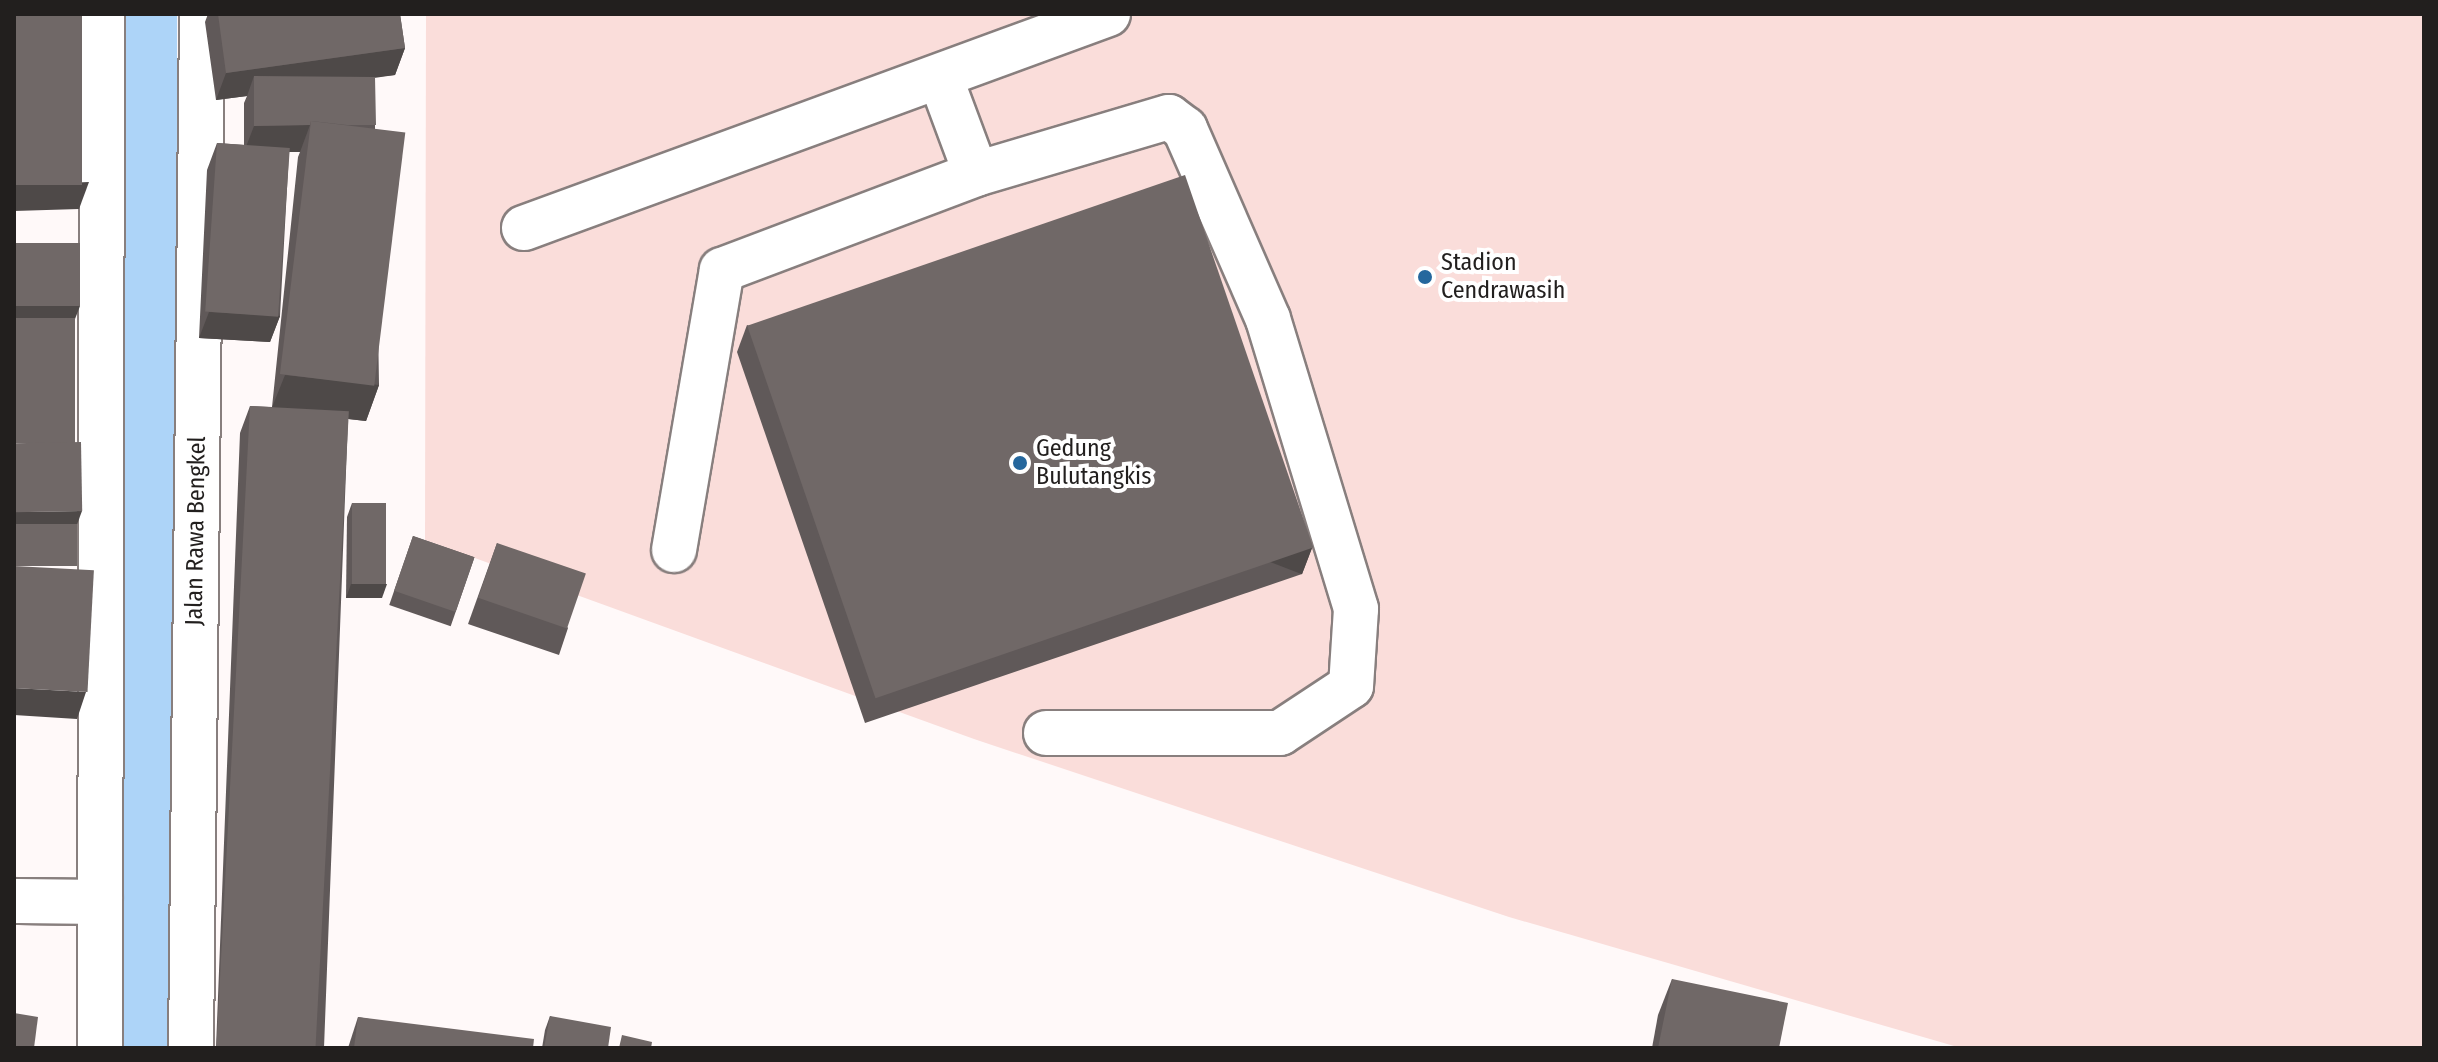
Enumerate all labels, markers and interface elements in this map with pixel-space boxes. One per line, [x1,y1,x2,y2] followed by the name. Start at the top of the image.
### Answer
[1441,249,1565,305] place label: Stadion Cendrawasih
[1416,268,1434,286] marker: Stadion Cendrawasih
[1036,435,1151,491] place label: Gedung Bulutangkis
[180,436,212,626] street label: Jalan Rawa Bengkel
[1011,454,1029,472] marker: Gedung Bulutangkis

